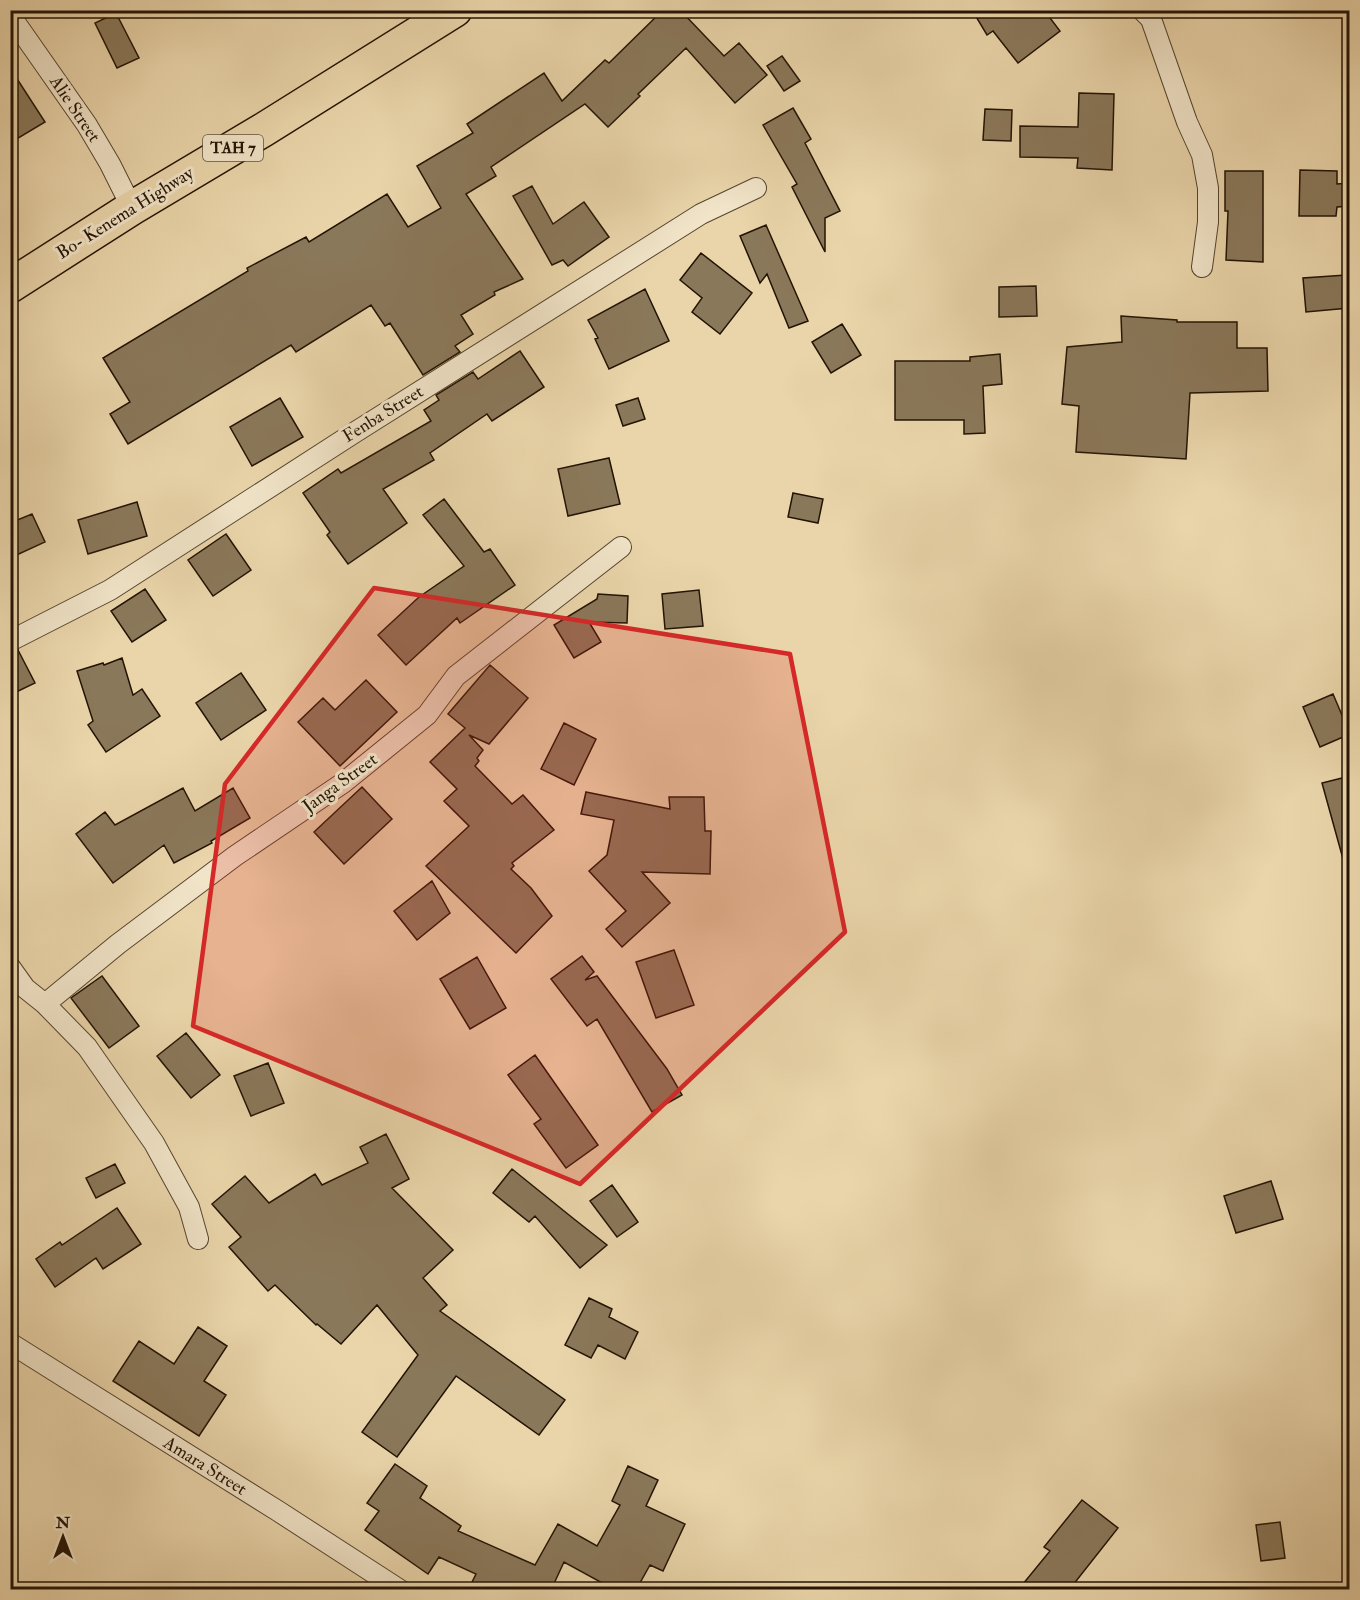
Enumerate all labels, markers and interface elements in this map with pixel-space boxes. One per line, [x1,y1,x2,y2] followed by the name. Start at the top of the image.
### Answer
[44,70,106,147] street label: Alie Street
[203,135,263,161] road number: TAH 7
[52,161,199,264] street label: Bo- Kenema Highway
[338,380,428,448] street label: Fenba Street
[297,748,382,818] street label: Janga Street
[158,1431,251,1501] street label: Amara Street
[33,1507,93,1567] north arrow
[55,1513,71,1533] text: N

